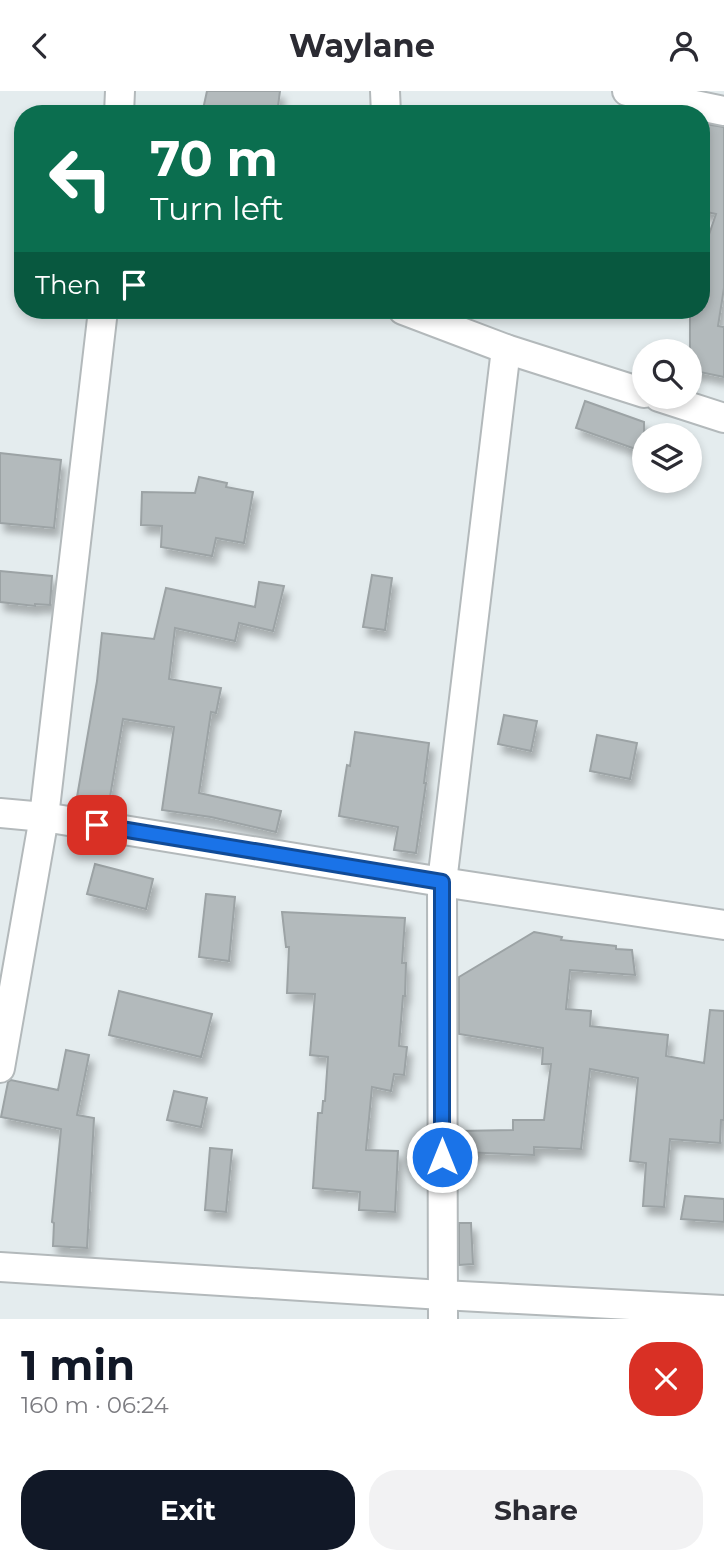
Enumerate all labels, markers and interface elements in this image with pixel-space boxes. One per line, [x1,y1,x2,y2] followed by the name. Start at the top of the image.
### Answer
[289,26,435,65] text: Waylane
[21,27,59,65] icon: back
[665,27,703,65] icon: person
[150,129,278,188] text: 70 m
[35,133,126,224] icon: left
[150,189,284,228] text: Turn left
[115,266,153,304] icon: arrive
[35,269,101,301] text: Then
[632,339,702,493] map controls
[632,339,702,409] button: search
[632,423,702,493] button: layers
[67,795,127,855] pin
[78,806,116,844] icon: arrive
[405,1120,479,1194] position arrow
[21,1339,135,1391] text: 1 min
[629,1342,703,1416] button: close
[21,1391,169,1419] text: 160 m · 06:24
[21,1470,355,1550] button: Exit
[369,1470,703,1550] button: Share

